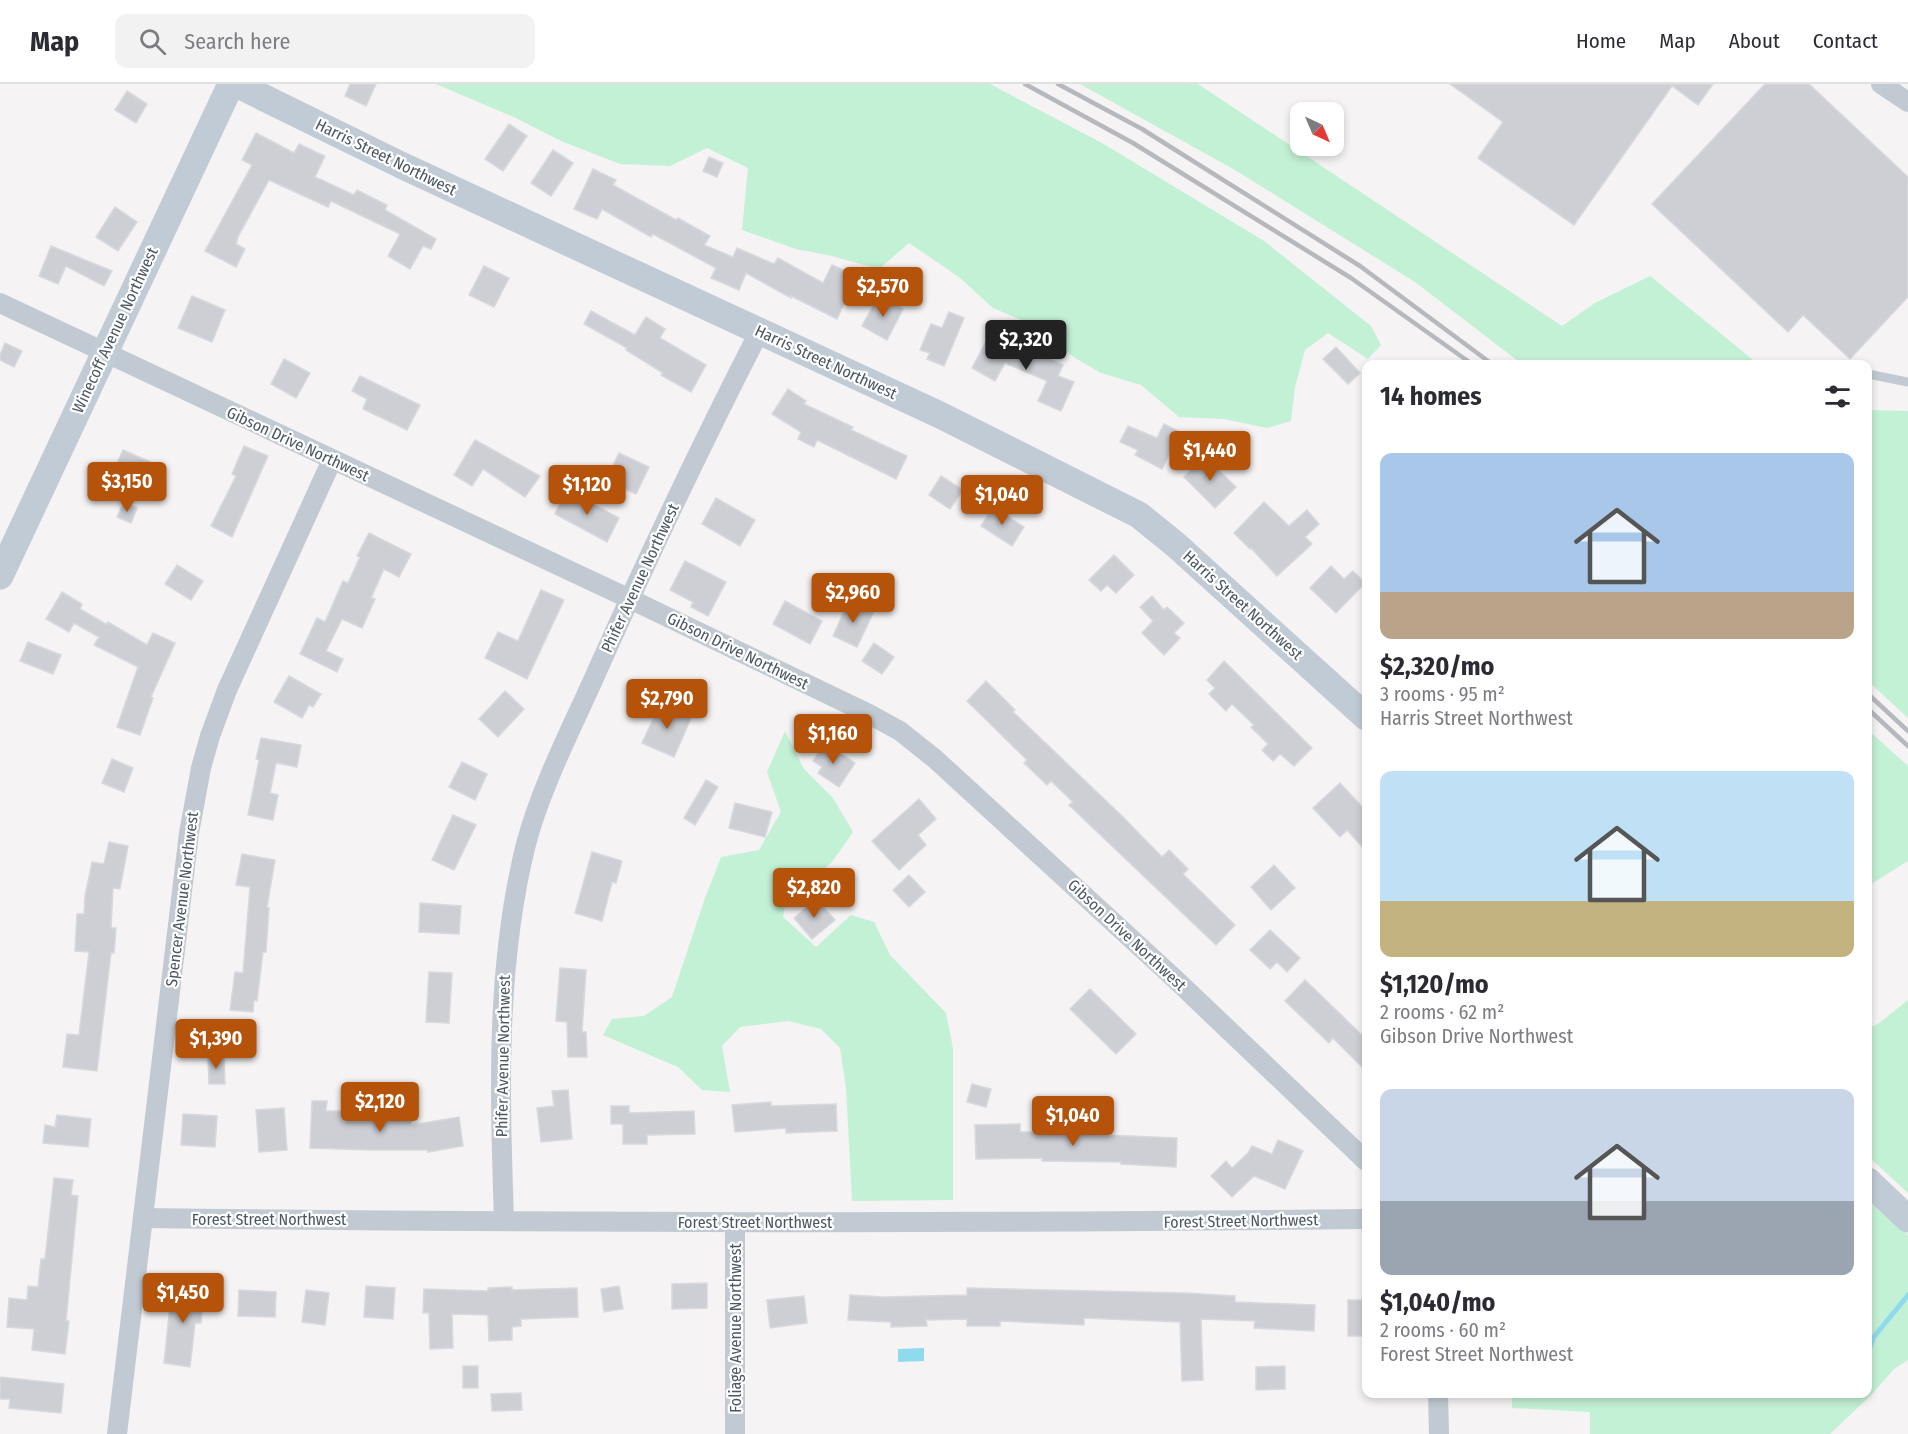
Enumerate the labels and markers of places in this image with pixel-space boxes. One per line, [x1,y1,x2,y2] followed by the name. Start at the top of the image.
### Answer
[834,267,932,318] pin: $2,570
[977,320,1075,371] pin: $2,320
[1161,431,1259,482] pin: $1,440
[78,462,176,513] pin: $3,150
[538,465,636,516] pin: $1,120
[953,475,1051,526] pin: $1,040
[804,573,902,624] pin: $2,960
[618,679,716,730] pin: $2,790
[784,714,882,765] pin: $1,160
[765,868,863,919] pin: $2,820
[167,1019,265,1070] pin: $1,390
[331,1082,429,1133] pin: $2,120
[1024,1096,1122,1147] pin: $1,040
[134,1273,232,1324] pin: $1,450

